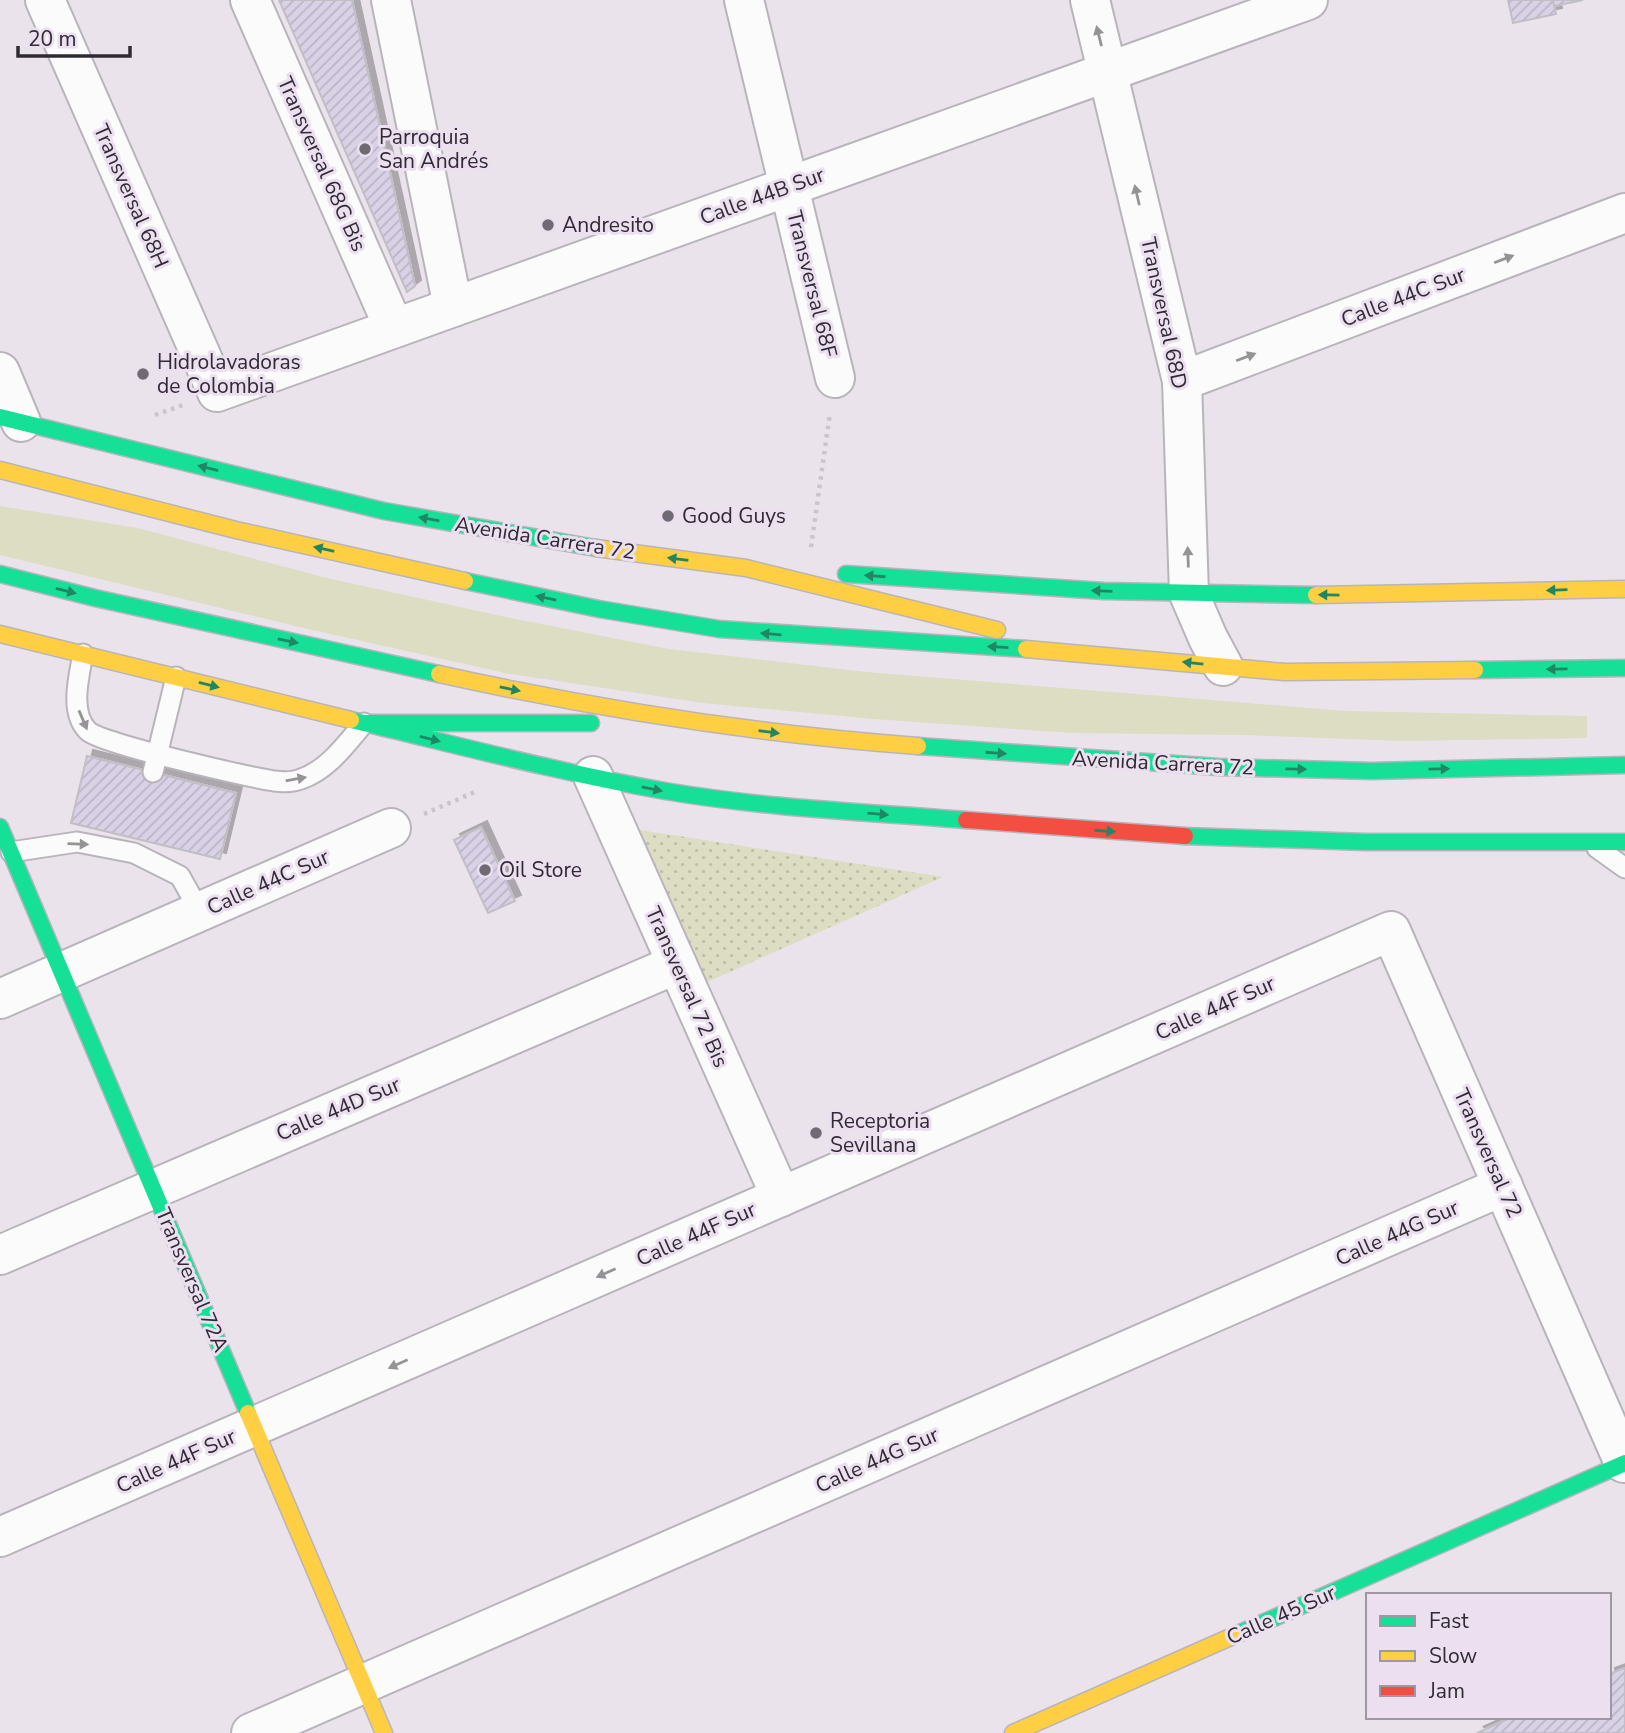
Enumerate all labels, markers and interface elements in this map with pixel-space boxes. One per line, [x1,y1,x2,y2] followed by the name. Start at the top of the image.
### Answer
[18,14,130,58] scale bar
[28,25,77,53] text: 20 m
[1093,25,1104,47] one-way arrow
[271,72,373,256] street label: Transversal 68G Bis
[87,120,175,272] street label: Transversal 68H
[379,123,489,175] place label: Parroquia San Andrés
[357,141,373,157] marker: Parroquia San Andrés
[696,160,829,232] street label: Calle 44B Sur
[1131,184,1142,206] one-way arrow
[780,208,844,360] street label: Transversal 68F
[562,211,654,239] place label: Andresito
[540,217,556,233] marker: Andresito
[1134,235,1194,391] street label: Transversal 68D
[1494,253,1515,264] one-way arrow
[1337,260,1469,334] street label: Calle 44C Sur
[157,348,301,400] place label: Hidrolavadoras de Colombia
[1235,351,1256,362] one-way arrow
[135,366,151,382] marker: Hidrolavadoras de Colombia
[197,462,219,473] one-way arrow
[682,502,786,530] place label: Good Guys
[660,508,676,524] marker: Good Guys
[453,510,637,566] street label: Avenida Carrera 72
[418,514,440,525] one-way arrow
[313,544,335,555] one-way arrow
[1182,545,1193,567] one-way arrow
[667,554,689,565] one-way arrow
[864,570,886,581] one-way arrow
[1091,585,1113,596] one-way arrow
[1546,585,1568,596] one-way arrow
[55,586,77,597] one-way arrow
[1318,590,1340,601] one-way arrow
[535,593,557,604] one-way arrow
[760,628,782,639] one-way arrow
[277,635,299,646] one-way arrow
[987,642,1009,653] one-way arrow
[1182,657,1204,668] one-way arrow
[1546,663,1568,675] one-way arrow
[198,680,220,691] one-way arrow
[499,684,521,695] one-way arrow
[77,710,89,730] one-way arrow
[759,726,781,737] one-way arrow
[419,734,441,745] one-way arrow
[1071,744,1255,782] street label: Avenida Carrera 72
[985,748,1007,759] one-way arrow
[1286,764,1308,775] one-way arrow
[1429,764,1451,775] one-way arrow
[285,773,307,784] one-way arrow
[641,783,663,794] one-way arrow
[867,809,889,820] one-way arrow
[1094,826,1116,837] one-way arrow
[67,839,89,850] one-way arrow
[203,842,334,921] street label: Calle 44C Sur
[499,856,582,884] place label: Oil Store
[477,862,493,878] marker: Oil Store
[639,902,735,1072] street label: Transversal 72 Bis
[1151,969,1280,1047] street label: Calle 44F Sur
[272,1070,405,1148] street label: Calle 44D Sur
[1447,1084,1529,1222] street label: Transversal 72
[830,1107,930,1159] place label: Receptoria Sevillana
[808,1125,824,1141] marker: Receptoria Sevillana
[1331,1193,1463,1273] street label: Calle 44G Sur
[632,1195,761,1273] street label: Calle 44F Sur
[149,1204,235,1356] street label: Transversal 72A
[596,1267,616,1279] one-way arrow
[387,1359,408,1370] one-way arrow
[811,1420,943,1500] street label: Calle 44G Sur
[112,1422,241,1500] street label: Calle 44F Sur
[1222,1578,1340,1652] street label: Calle 45 Sur
[1366,1593,1611,1719] legend
[1429,1607,1469,1635] text: Fast
[1429,1642,1478,1670] text: Slow
[1428,1677,1465,1705] text: Jam

